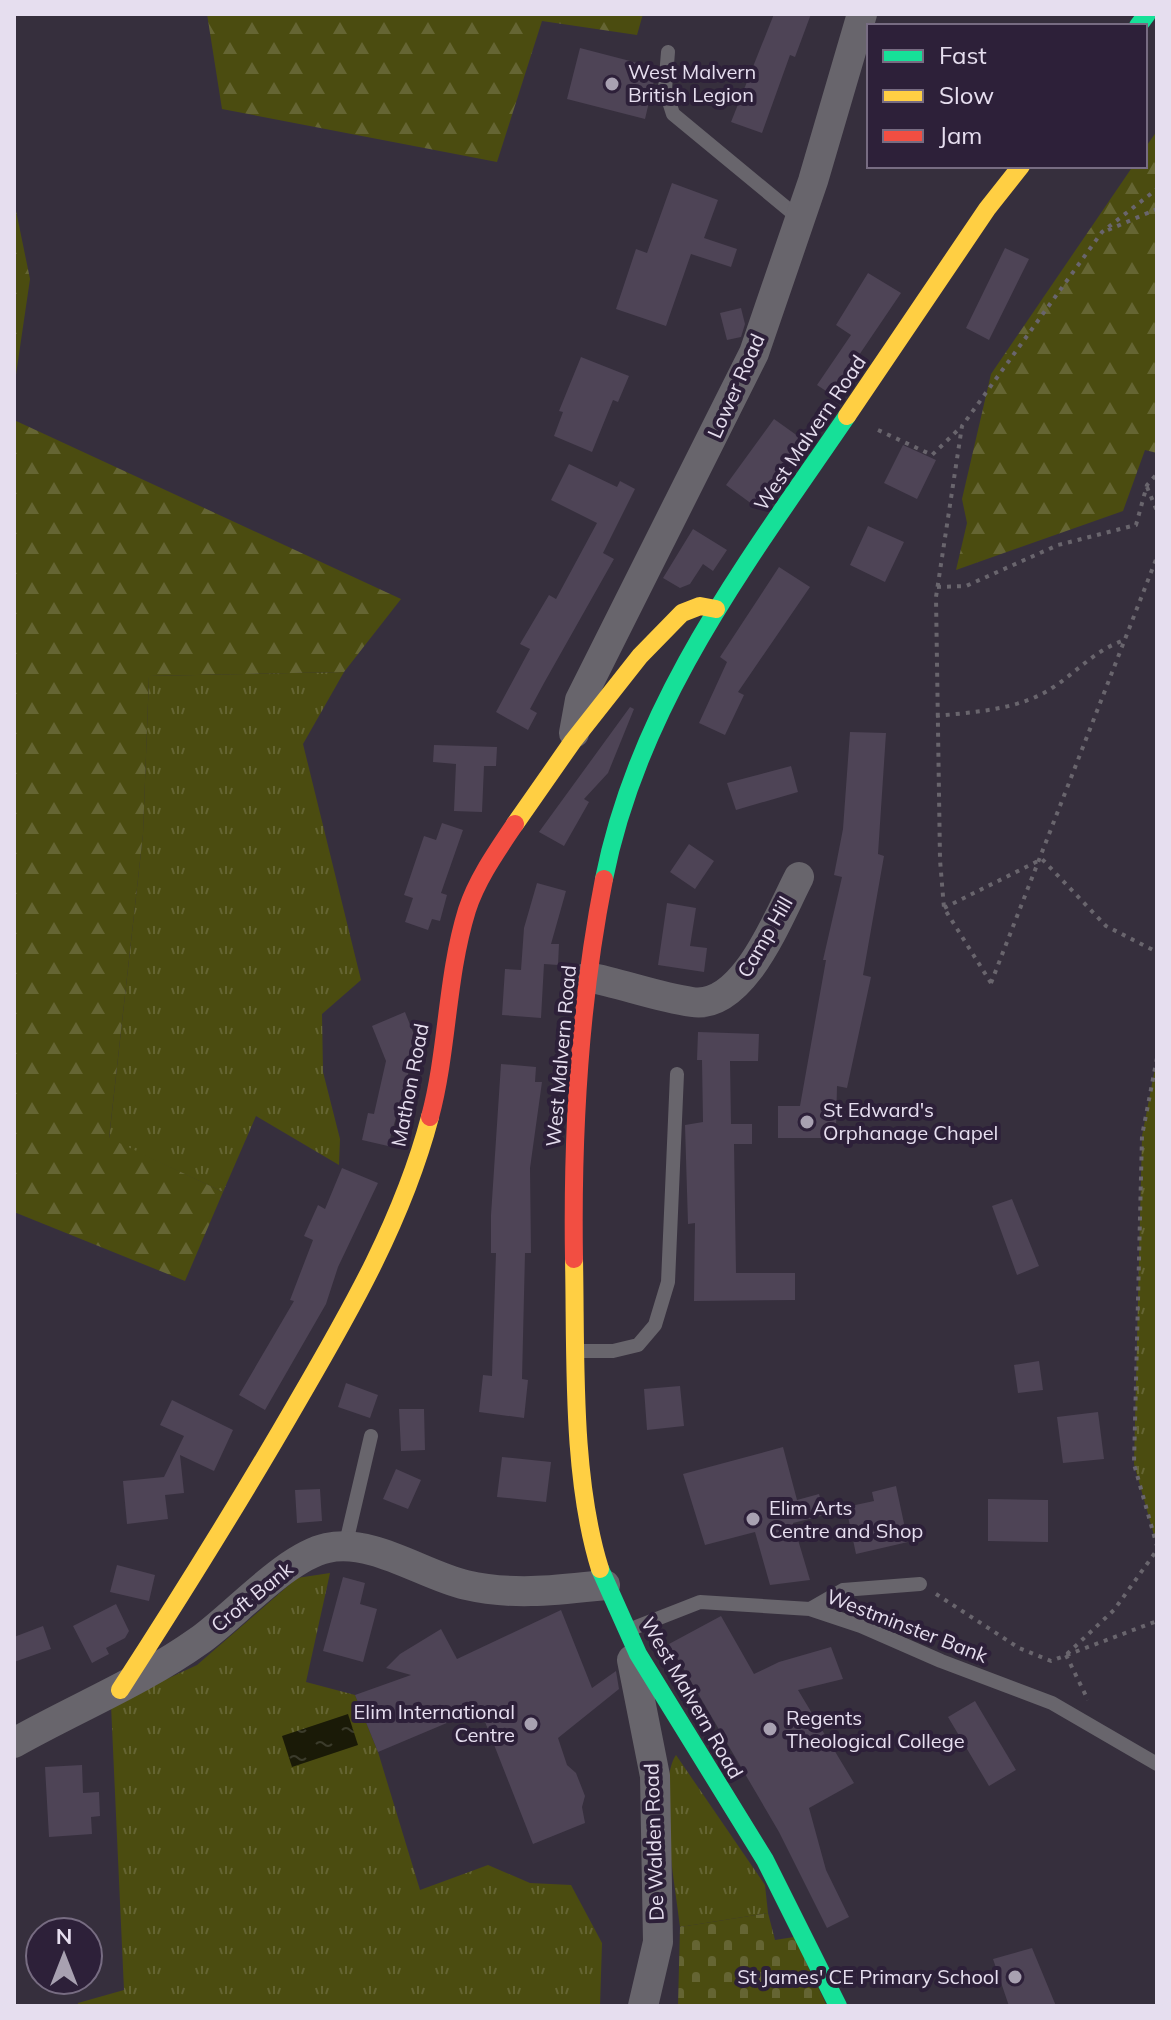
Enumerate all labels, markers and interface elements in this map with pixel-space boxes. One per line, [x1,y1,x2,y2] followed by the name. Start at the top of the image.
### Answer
[867,24,1147,168] legend
[939,40,987,70] text: Fast
[628,59,756,107] place label: West Malvern British Legion
[603,75,621,93] marker: West Malvern British Legion
[939,80,994,110] text: Slow
[939,120,982,150] text: Jam
[701,330,770,442] street label: Lower Road
[748,350,871,515] street label: West Malvern Road
[731,892,798,982] street label: Camp Hill
[540,964,581,1148] street label: West Malvern Road
[385,1021,434,1149] street label: Mathon Road
[823,1097,998,1145] place label: St Edward's Orphanage Chapel
[798,1113,816,1131] marker: St Edward's Orphanage Chapel
[769,1495,923,1543] place label: Elim Arts Centre and Shop
[744,1510,762,1528] marker: Elim Arts Centre and Shop
[206,1556,298,1637] street label: Croft Bank
[823,1583,992,1668] street label: Westminster Bank
[636,1612,749,1783] street label: West Malvern Road
[354,1699,515,1747] place label: Elim International Centre
[786,1705,965,1753] place label: Regents Theological College
[522,1715,540,1733] marker: Elim International Centre
[761,1720,779,1738] marker: Regents Theological College
[638,1763,669,1921] street label: De Walden Road
[24,1916,104,1996] north arrow
[56,1922,72,1950] text: N
[737,1964,999,1989] place label: St James' CE Primary School
[1006,1968,1024,1986] marker: St James' CE Primary School

